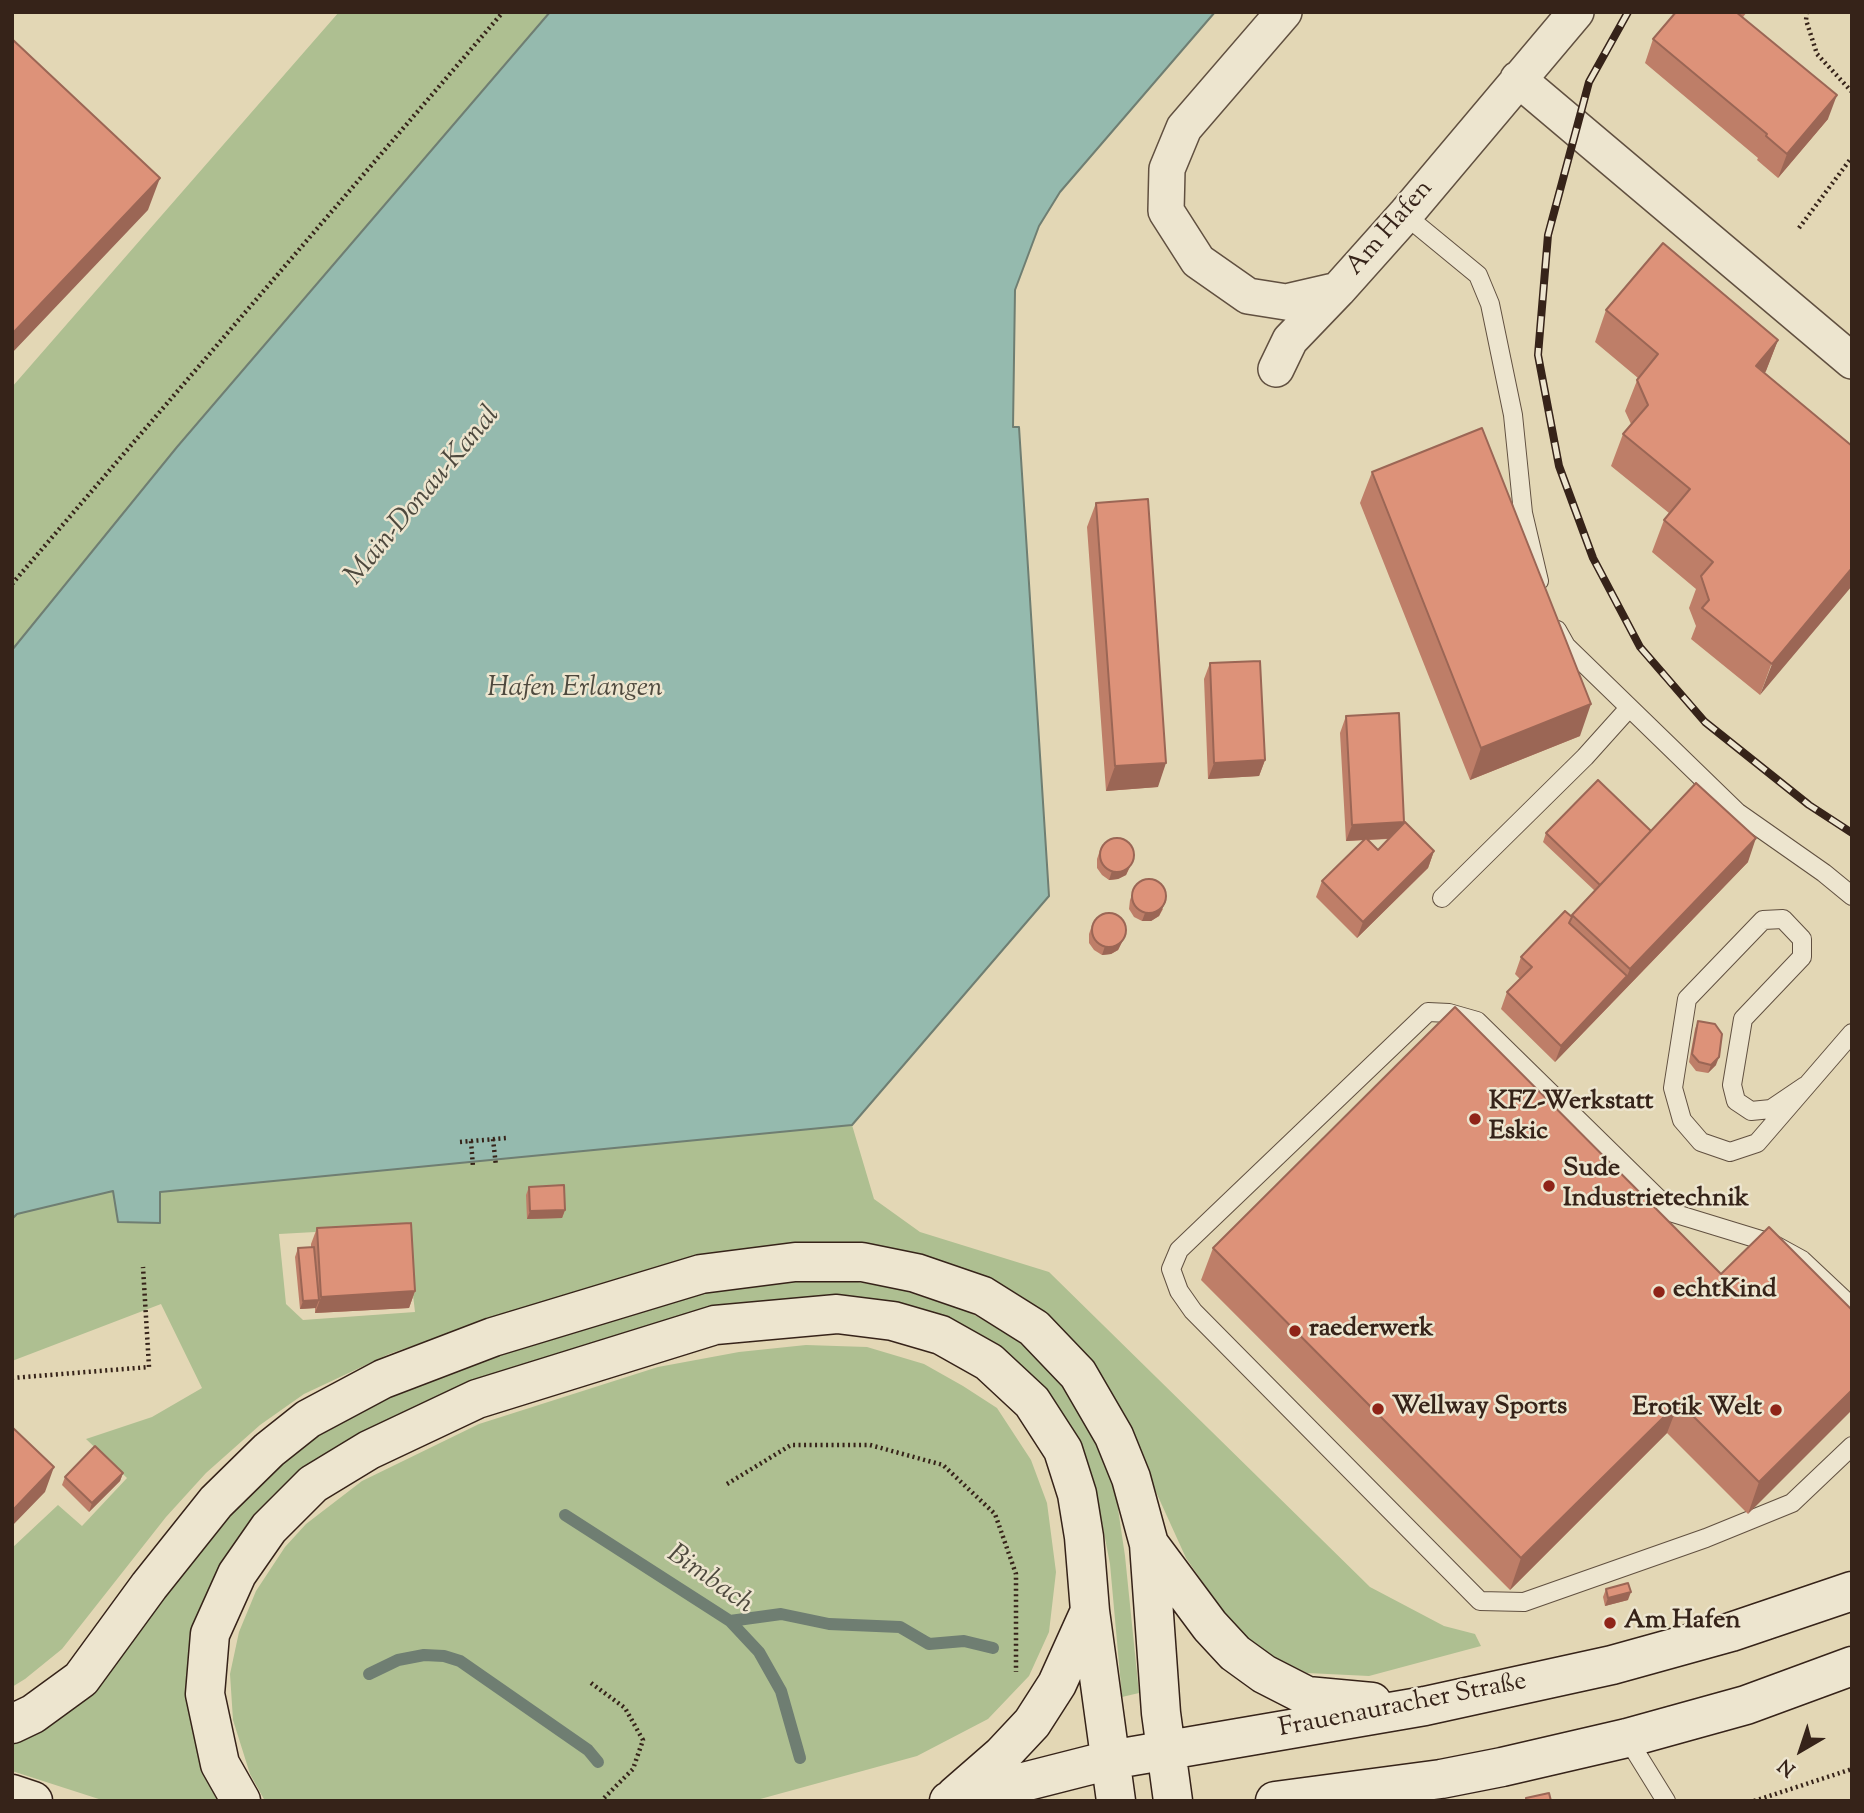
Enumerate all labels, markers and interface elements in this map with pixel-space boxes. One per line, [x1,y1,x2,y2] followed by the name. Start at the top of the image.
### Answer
[1341,175,1441,283] street label: Am Hafen
[339,401,509,593] water label: Main-Donau-Kanal
[487,673,663,707] water label: Hafen Erlangen
[1489,1088,1654,1150] place label: KFZ-Werkstatt Eskic
[1467,1111,1483,1127] marker: KFZ-Werkstatt Eskic
[1563,1155,1749,1216] place label: Sude Industrietechnik
[1541,1178,1557,1194] marker: Sude Industrietechnik
[1673,1276,1777,1308] place label: echtKind
[1651,1284,1667,1300] marker: echtKind
[1309,1315,1433,1347] place label: raederwerk
[1287,1323,1303,1339] marker: raederwerk
[1392,1393,1567,1425] place label: Wellway Sports
[1632,1394,1762,1426] place label: Erotik Welt
[1370,1401,1386,1417] marker: Wellway Sports
[1768,1402,1784,1418] marker: Erotik Welt
[659,1539,759,1623] water label: Bimbach
[1624,1607,1741,1639] place label: Am Hafen
[1602,1615,1618,1631] marker: Am Hafen
[1276,1668,1530,1746] street label: Frauenauracher Straße
[1766,1715,1836,1785] north arrow
[1773,1751,1802,1782] text: N

